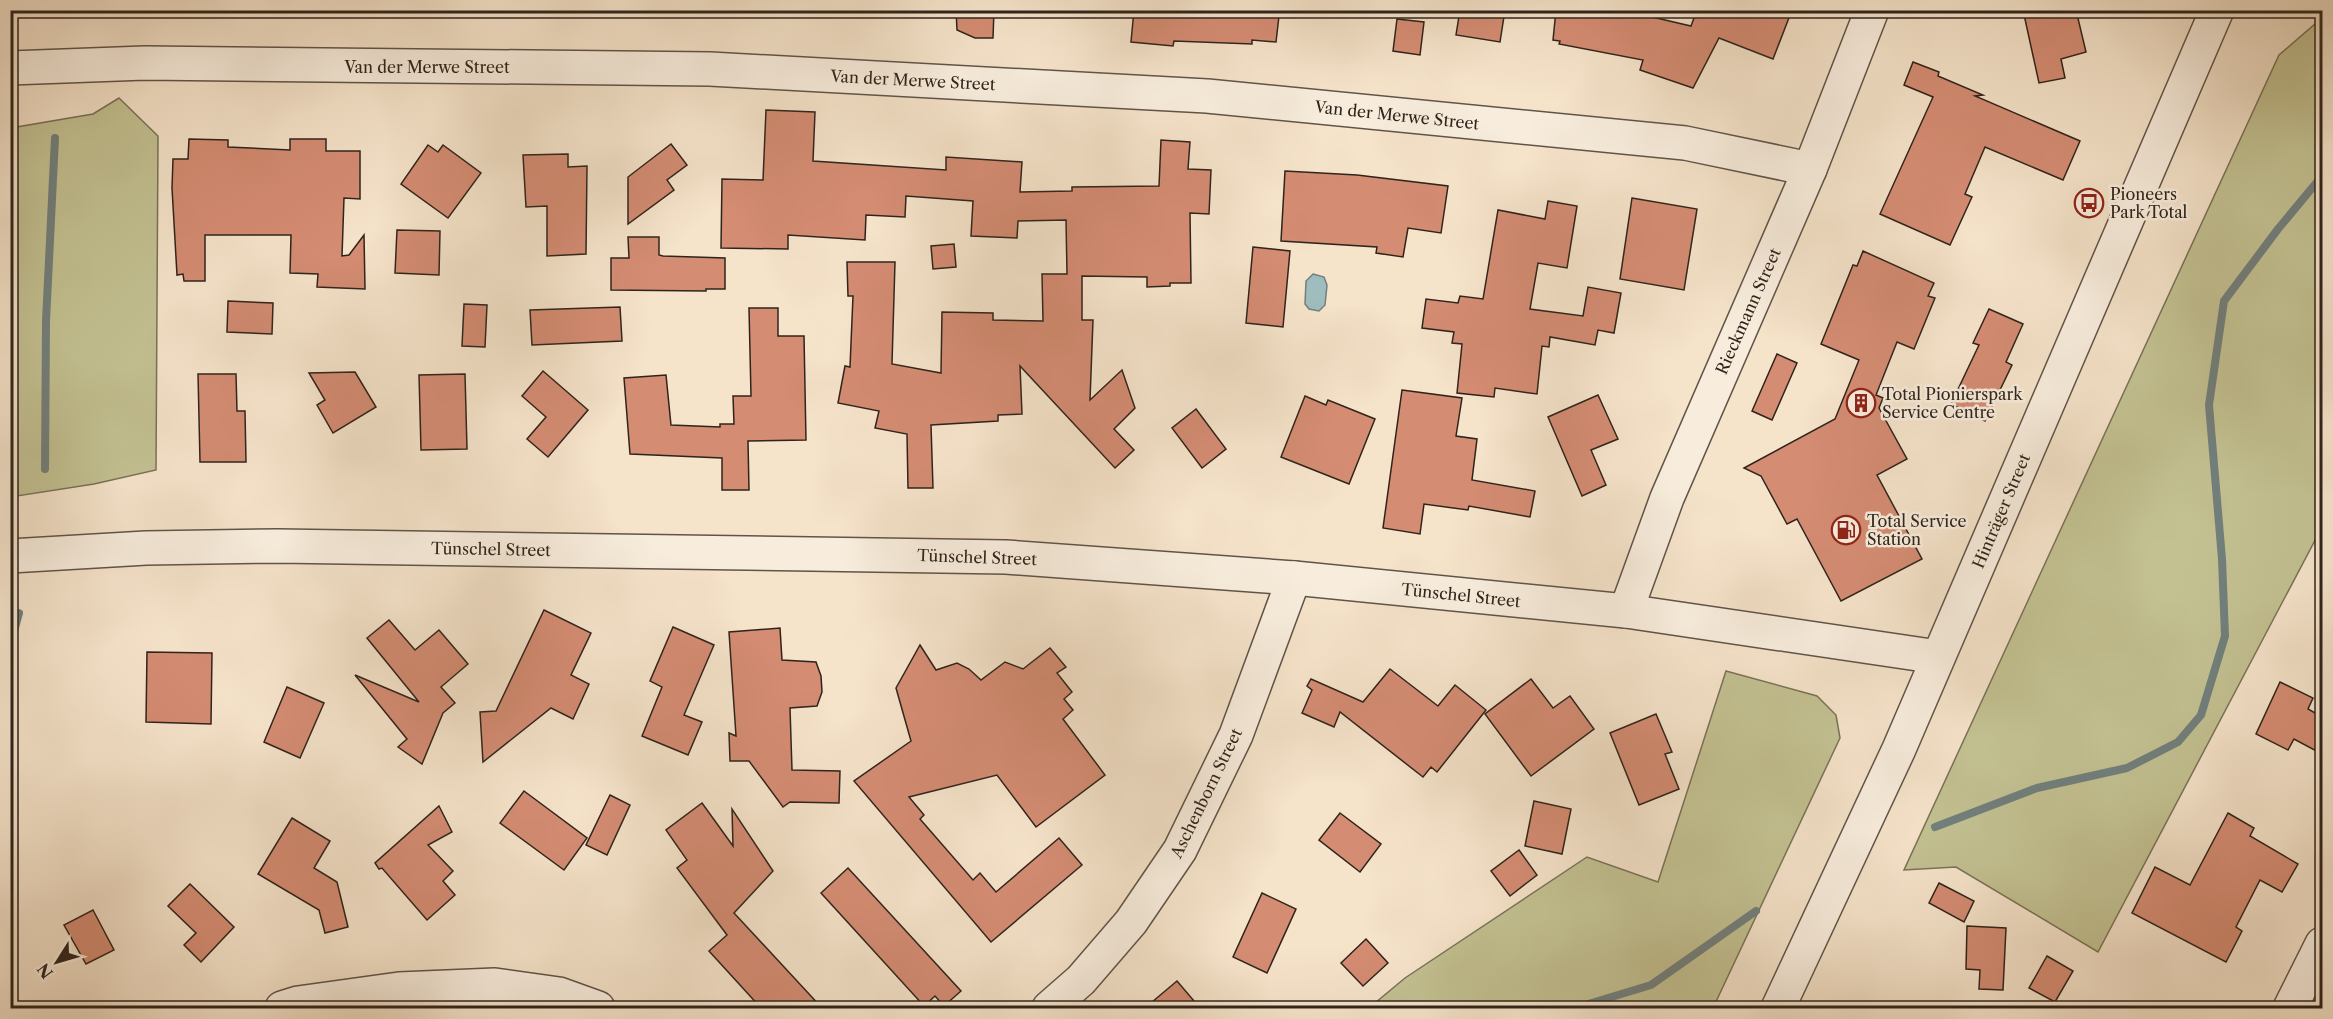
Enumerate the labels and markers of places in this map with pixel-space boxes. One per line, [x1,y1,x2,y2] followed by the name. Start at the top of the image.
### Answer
[2110,184,2188,222] place label: Pioneers Park Total
[2073,187,2105,219] bus stop icon: Pioneers Park Total
[1882,384,2023,422] place label: Total Pionierspark Service Centre
[1845,387,1877,419] building icon: Total Pionierspark Service Centre
[1867,511,1967,549] place label: Total Service Station
[1830,514,1862,546] fuel station icon: Total Service Station

